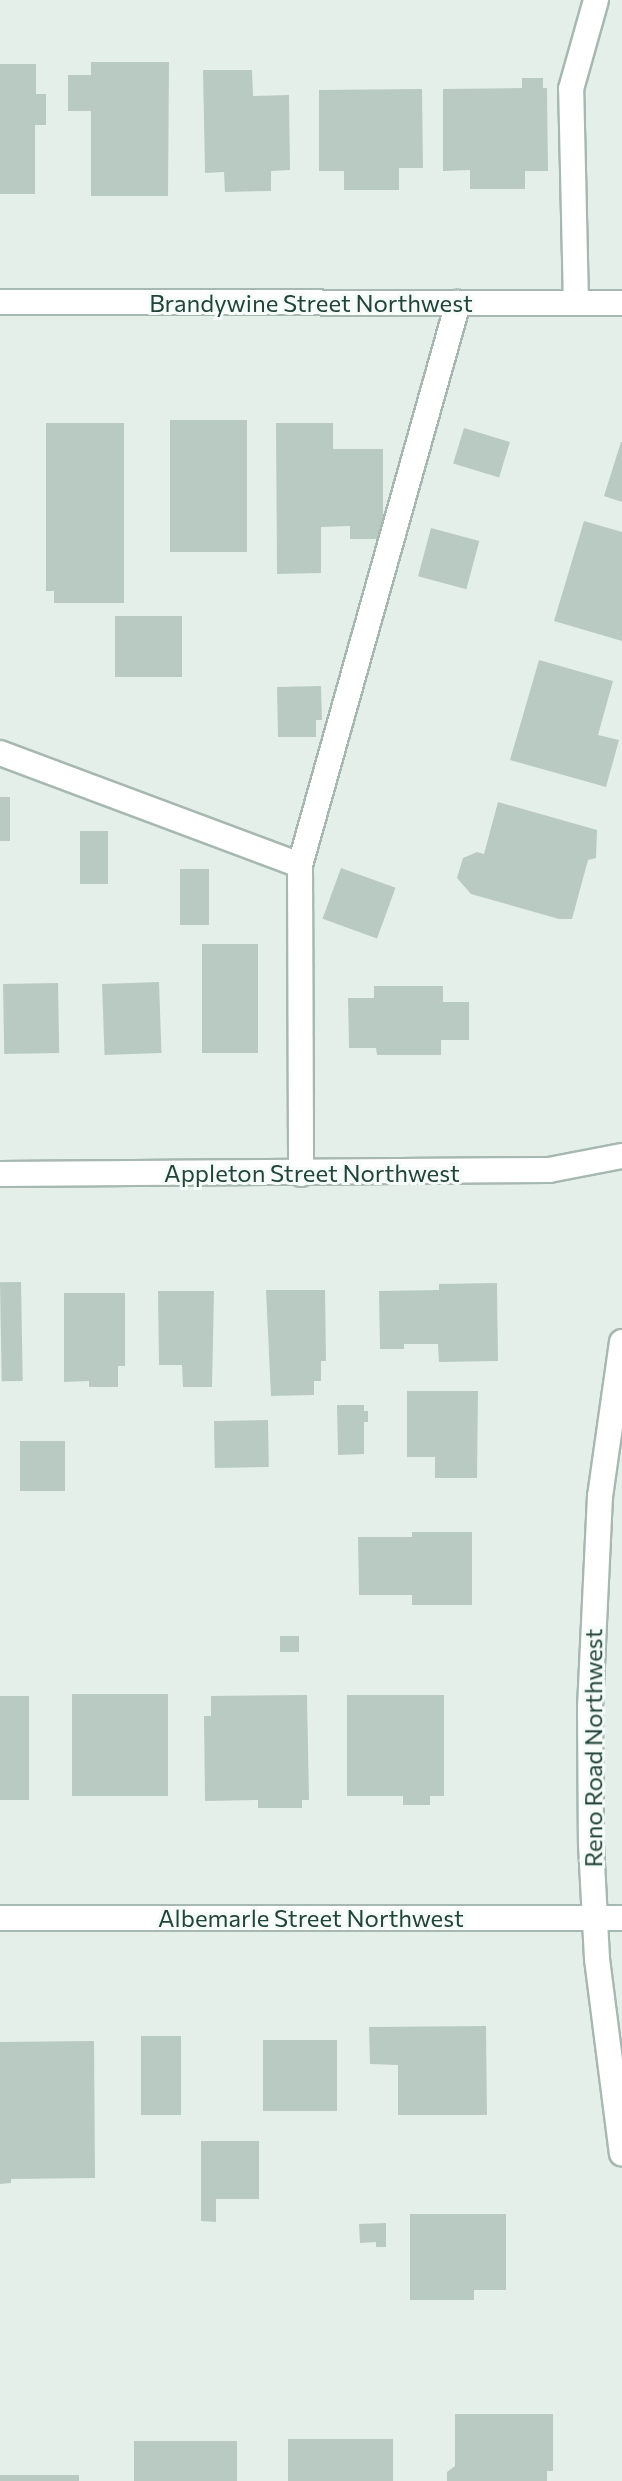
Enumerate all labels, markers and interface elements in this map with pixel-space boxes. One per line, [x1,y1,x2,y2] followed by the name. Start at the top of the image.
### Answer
[149,289,473,317] street label: Brandywine Street Northwest
[164,1159,460,1187] street label: Appleton Street Northwest
[579,1629,607,1867] street label: Reno Road Northwest
[158,1904,464,1932] street label: Albemarle Street Northwest

